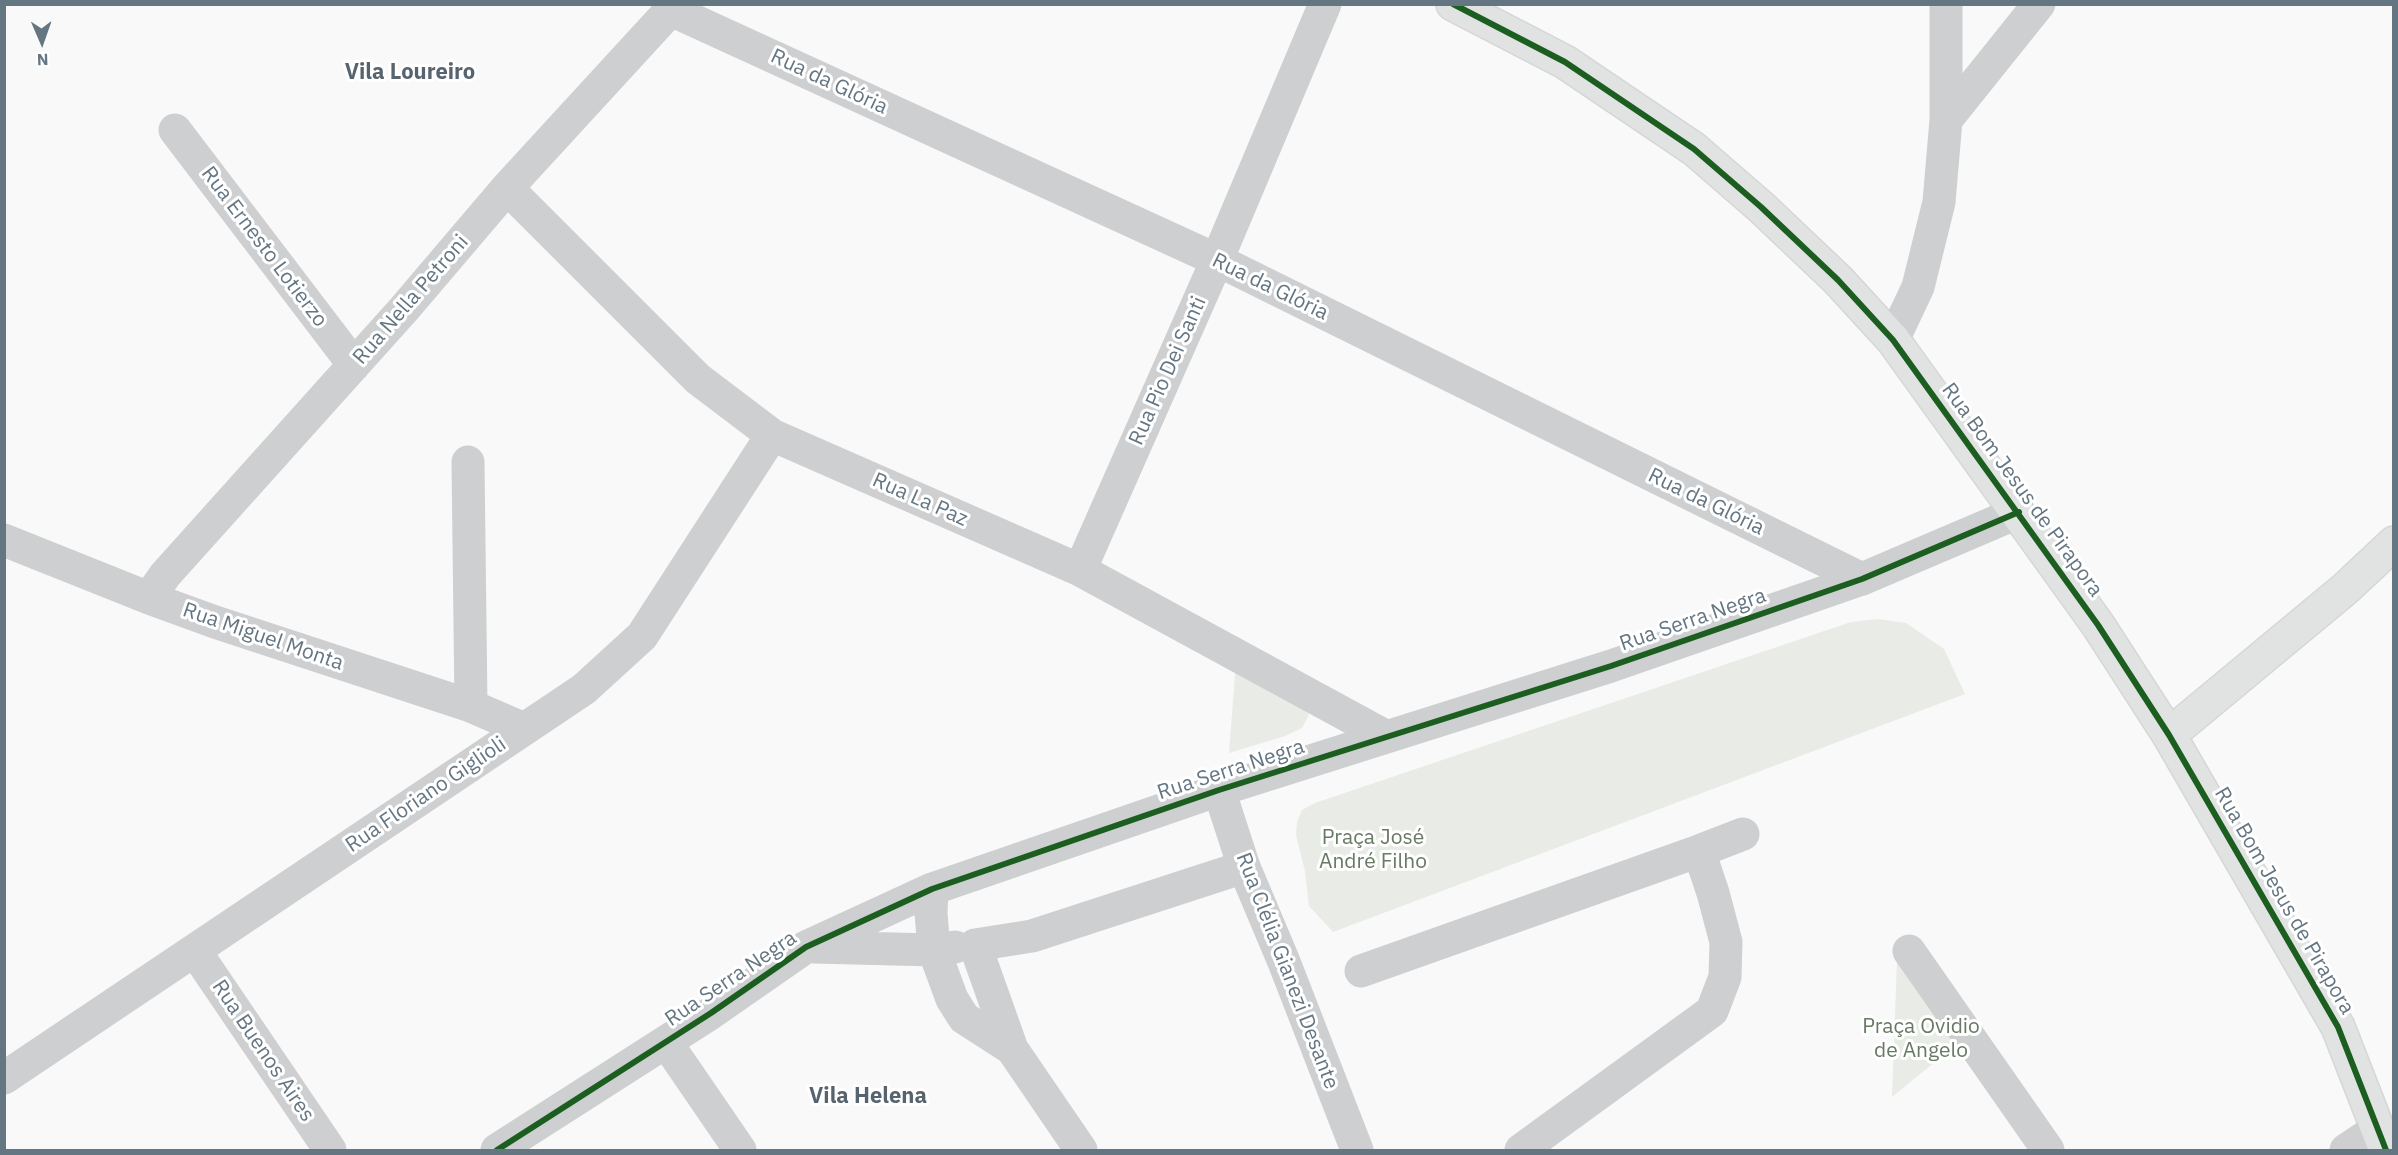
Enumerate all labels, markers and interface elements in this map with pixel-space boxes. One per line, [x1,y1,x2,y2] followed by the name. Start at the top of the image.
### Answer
[12,12,72,72] north arrow
[767,44,891,120] street label: Rua da Glória
[36,50,49,70] text: N
[345,60,475,86] district label: Vila Loureiro
[195,162,333,332] street label: Rua Ernesto Lotierzo
[348,230,474,370] street label: Rua Nella Petroni
[1208,248,1332,326] street label: Rua da Glória
[1124,293,1212,449] street label: Rua Pio Dei Santi
[1936,378,2108,602] street label: Rua Bom Jesus de Pirapora
[1644,463,1768,541] street label: Rua da Glória
[868,468,972,532] street label: Rua La Paz
[1617,583,1769,657] street label: Rua Serra Negra
[179,598,347,676] street label: Rua Miguel Monta
[341,732,511,858] street label: Rua Floriano Giglioli
[1154,734,1308,806] street label: Rua Serra Negra
[2209,783,2359,1019] street label: Rua Bom Jesus de Pirapora
[1319,825,1427,875] park label: Praça José André Filho
[1230,849,1344,1093] street label: Rua Clélia Gianezi Desante
[661,926,801,1032] street label: Rua Serra Negra
[206,975,320,1127] street label: Rua Buenos Aires
[1862,1014,1980,1064] park label: Praça Ovidio de Angelo
[809,1084,927,1110] district label: Vila Helena

